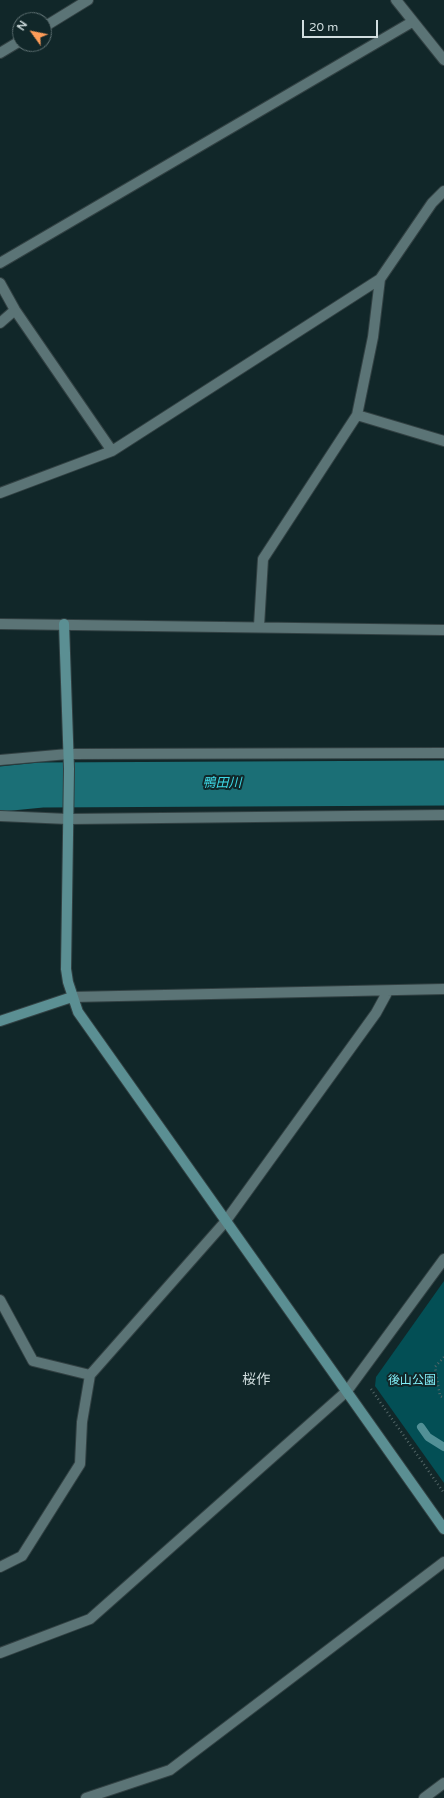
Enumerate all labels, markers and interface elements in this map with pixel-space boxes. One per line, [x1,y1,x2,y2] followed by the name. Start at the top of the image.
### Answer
[12,12,52,52] north arrow
[304,12,380,38] scale bar
[14,18,30,33] text: N
[309,20,338,34] text: 20 m
[203,776,241,792] water label: 鴨田川
[242,1372,270,1388] district label: 桜作
[388,1374,436,1388] park label: 後山公園

